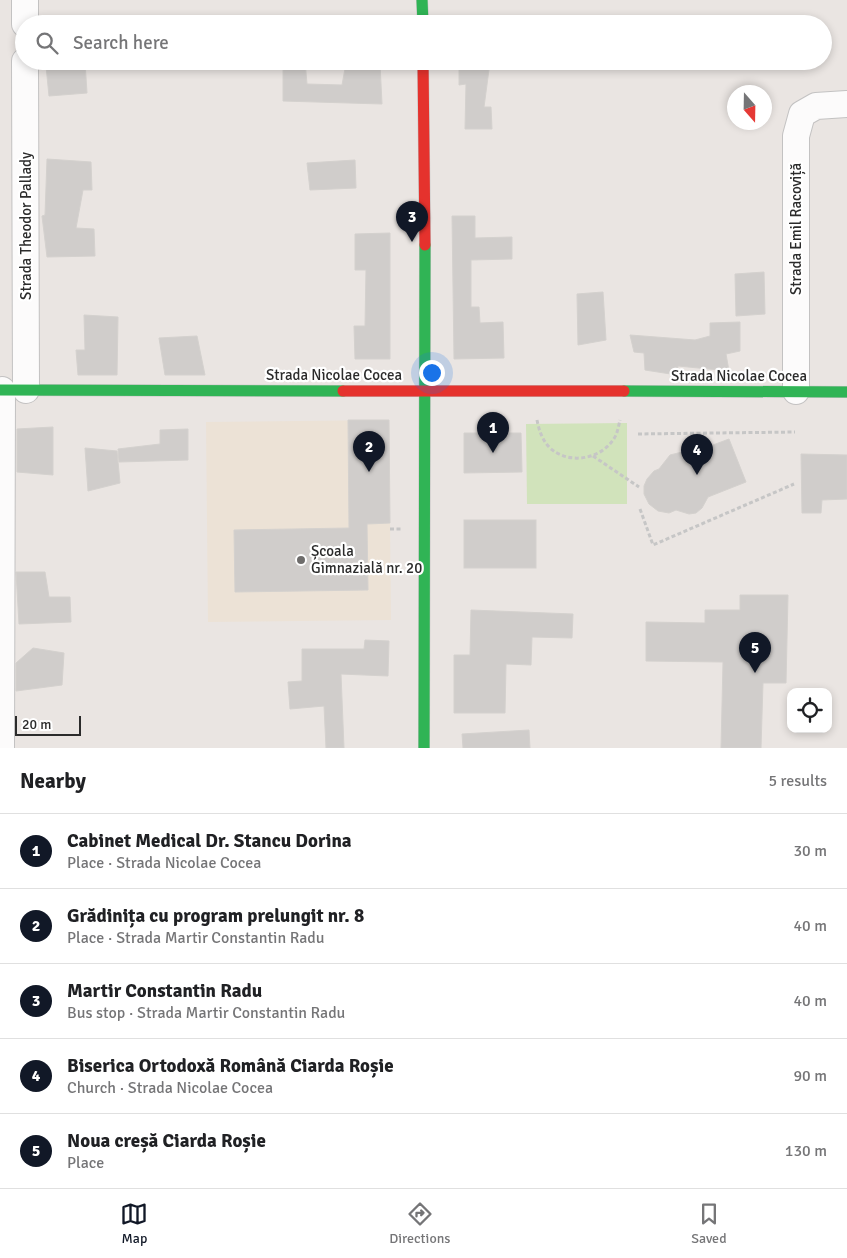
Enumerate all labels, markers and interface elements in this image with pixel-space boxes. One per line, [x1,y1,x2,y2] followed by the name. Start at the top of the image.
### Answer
[15,15,832,70] search box
[33,29,61,57] icon: search
[73,31,169,55] text: Search here
[727,85,772,130] north arrow
[17,152,35,300] street label: Strada Theodor Pallady
[787,163,806,295] street label: Strada Emil Racoviță
[396,201,428,242] pin: 3
[419,360,445,386] your location
[266,366,402,384] street label: Strada Nicolae Cocea
[671,367,807,385] street label: Strada Nicolae Cocea
[477,412,509,453] pin: 1
[353,431,385,472] pin: 2
[681,434,713,475] pin: 4
[311,542,422,577] place label: Școala Gimnazială nr. 20
[295,554,307,566] marker: Școala Gimnazială nr. 20
[739,632,771,673] pin: 5
[787,688,832,733] map controls
[787,688,832,733] button: locate
[15,713,81,736] scale bar
[22,716,51,733] text: 20 m
[20,768,86,794] text: Nearby
[768,771,827,791] text: 5 results
[67,829,352,853] text: Cabinet Medical Dr. Stancu Dorina
[32,841,40,861] text: 1
[793,841,827,861] text: 30 m
[67,853,261,873] text: Place · Strada Nicolae Cocea
[67,904,364,928] text: Grădinița cu program prelungit nr. 8
[32,916,40,936] text: 2
[793,916,827,936] text: 40 m
[67,928,324,948] text: Place · Strada Martir Constantin Radu
[67,979,262,1003] text: Martir Constantin Radu
[32,991,40,1011] text: 3
[793,991,827,1011] text: 40 m
[67,1003,345,1023] text: Bus stop · Strada Martir Constantin Radu
[67,1054,394,1078] text: Biserica Ortodoxă Română Ciarda Roșie
[32,1066,40,1086] text: 4
[793,1066,827,1086] text: 90 m
[67,1078,273,1098] text: Church · Strada Nicolae Cocea
[67,1129,266,1153] text: Noua creșă Ciarda Roșie
[32,1141,40,1161] text: 5
[785,1141,827,1161] text: 130 m
[67,1153,104,1173] text: Place
[120,1200,148,1247] tab: Map
[389,1200,450,1247] tab: Directions
[691,1200,727,1247] tab: Saved

